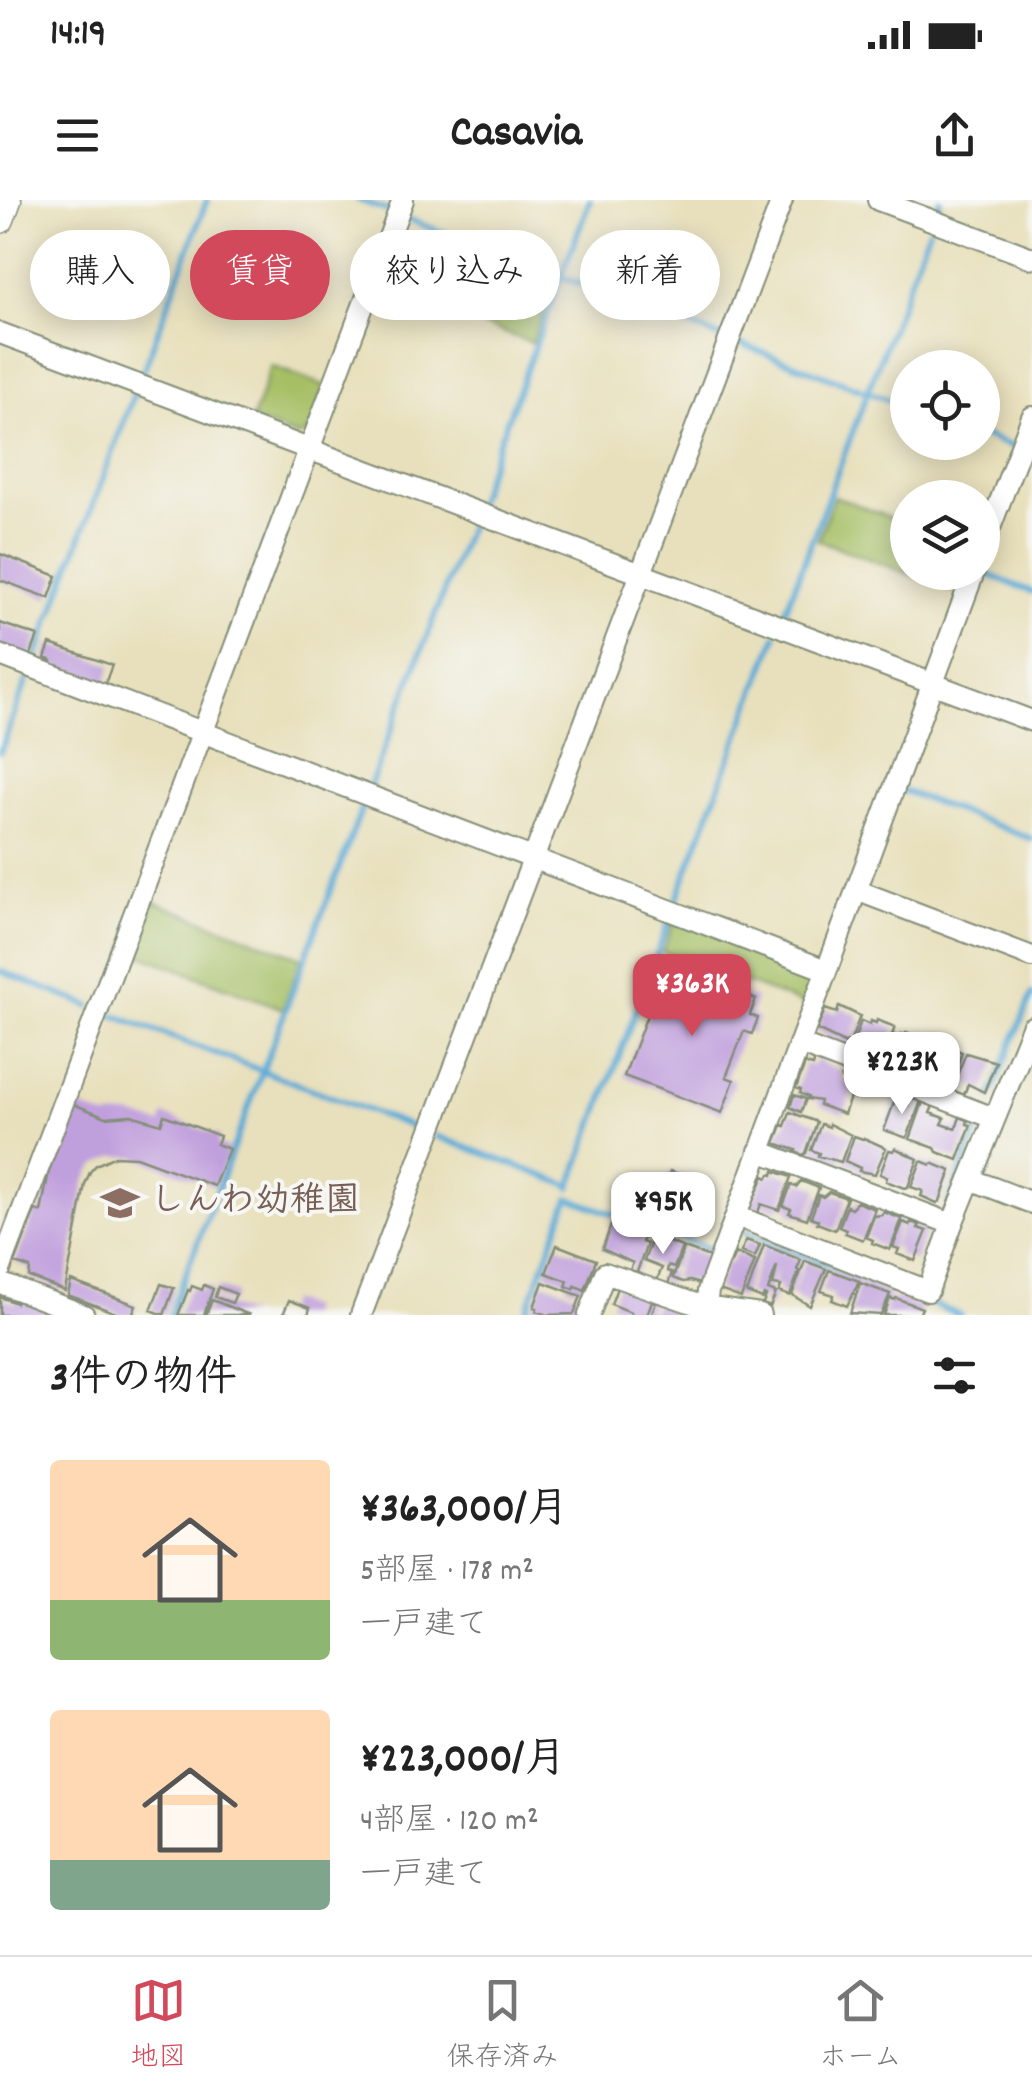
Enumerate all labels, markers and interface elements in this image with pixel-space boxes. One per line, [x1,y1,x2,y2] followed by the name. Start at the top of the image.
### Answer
[50,8,106,63] text: 14:19
[450,103,582,167] text: Casavia
[50,108,105,163] icon: menu
[927,108,982,163] icon: share
[30,230,170,320] chip: 購入
[190,230,330,320] chip: 賃貸
[350,230,560,320] chip: 絞り込み
[580,230,720,320] chip: 新着
[890,350,1000,590] map controls
[890,350,1000,460] button: locate
[890,480,1000,590] button: layers
[622,954,762,1039] pin: ¥363K
[655,963,729,1009] text: ¥363K
[832,1032,972,1117] pin: ¥223K
[866,1041,938,1087] text: ¥223K
[604,1172,722,1257] pin: ¥95K
[150,1178,360,1228] place label: しんわ幼稚園
[633,1181,693,1227] text: ¥95K
[99,1182,141,1224] school or university icon: しんわ幼稚園
[927,1348,982,1403] icon: filters
[50,1351,237,1411] text: 3件の物件
[360,1482,569,1542] text: ¥363,000/月
[130,1500,250,1620] icon: home
[360,1550,534,1596] text: 5部屋 · 178 m²
[360,1604,488,1650] text: 一戸建て
[360,1732,566,1792] text: ¥223,000/月
[130,1750,250,1870] icon: home
[360,1800,539,1846] text: 4部屋 · 120 m²
[360,1854,488,1900] text: 一戸建て
[130,1973,186,2080] tab: 地図
[447,1973,559,2080] tab: 保存済み
[819,1973,902,2080] tab: ホーム

